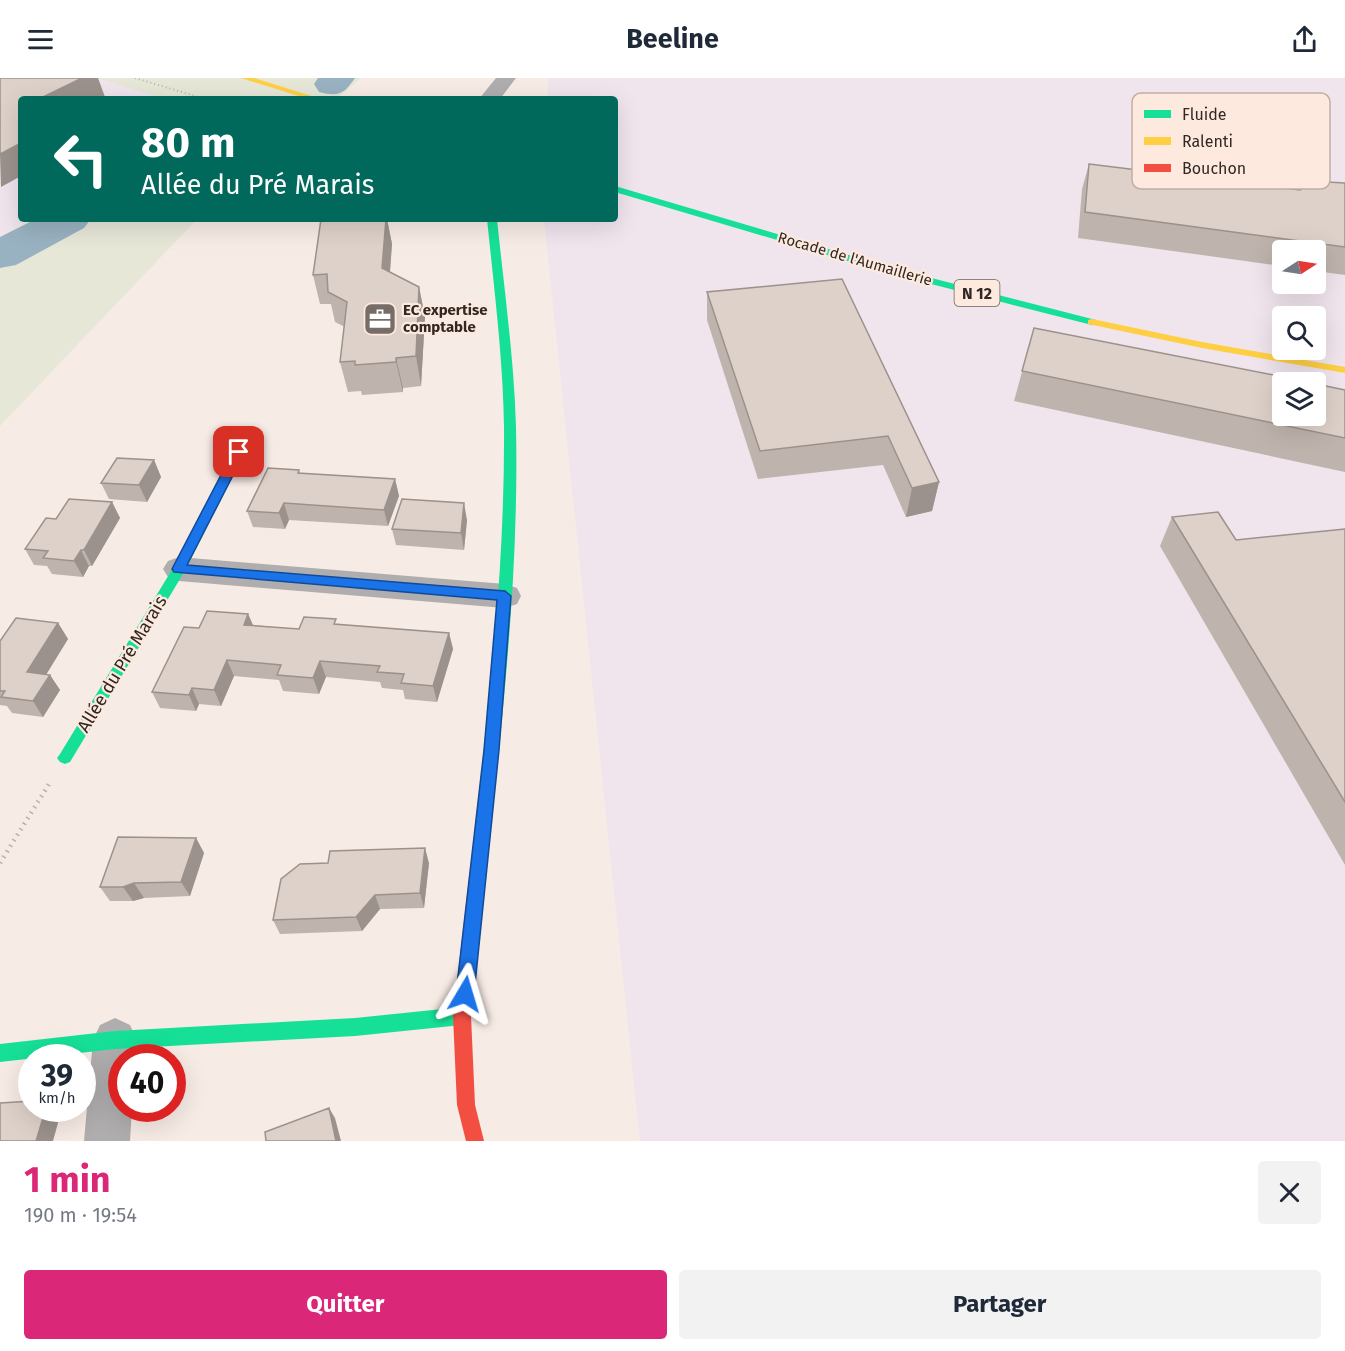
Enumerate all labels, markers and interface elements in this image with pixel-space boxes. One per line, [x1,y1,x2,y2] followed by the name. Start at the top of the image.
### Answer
[24,23,57,56] icon: menu
[626,23,719,55] text: Beeline
[1288,23,1321,56] icon: share
[1132,93,1330,189] legend
[1182,105,1227,124] text: Fluide
[141,118,235,168] text: 80 m
[42,120,120,198] icon: left
[1182,132,1233,151] text: Ralenti
[1182,159,1246,178] text: Bouchon
[141,169,374,201] text: Allée du Pré Marais
[776,228,934,290] street label: Rocade de l'Aumaillerie
[1272,240,1326,294] north arrow
[1272,240,1326,426] map controls
[954,280,1000,306] road number: N 12
[362,301,398,337] office icon: EC expertise comptable
[403,301,487,336] place label: EC expertise comptable
[1272,306,1326,360] button: search
[1272,372,1326,426] button: layers
[213,426,264,477] pin
[222,435,255,468] icon: arrive
[72,592,172,736] street label: Allée du Pré Marais
[433,962,497,1026] position arrow
[108,1044,186,1122] speed limit sign: 40
[41,1058,73,1094] text: 39
[38,1089,76,1107] text: km/h
[24,1158,111,1202] text: 1 min
[1258,1161,1321,1224] button: close
[24,1203,137,1227] text: 190 m · 19:54
[24,1270,667,1339] button: Quitter
[679,1270,1321,1339] button: Partager

